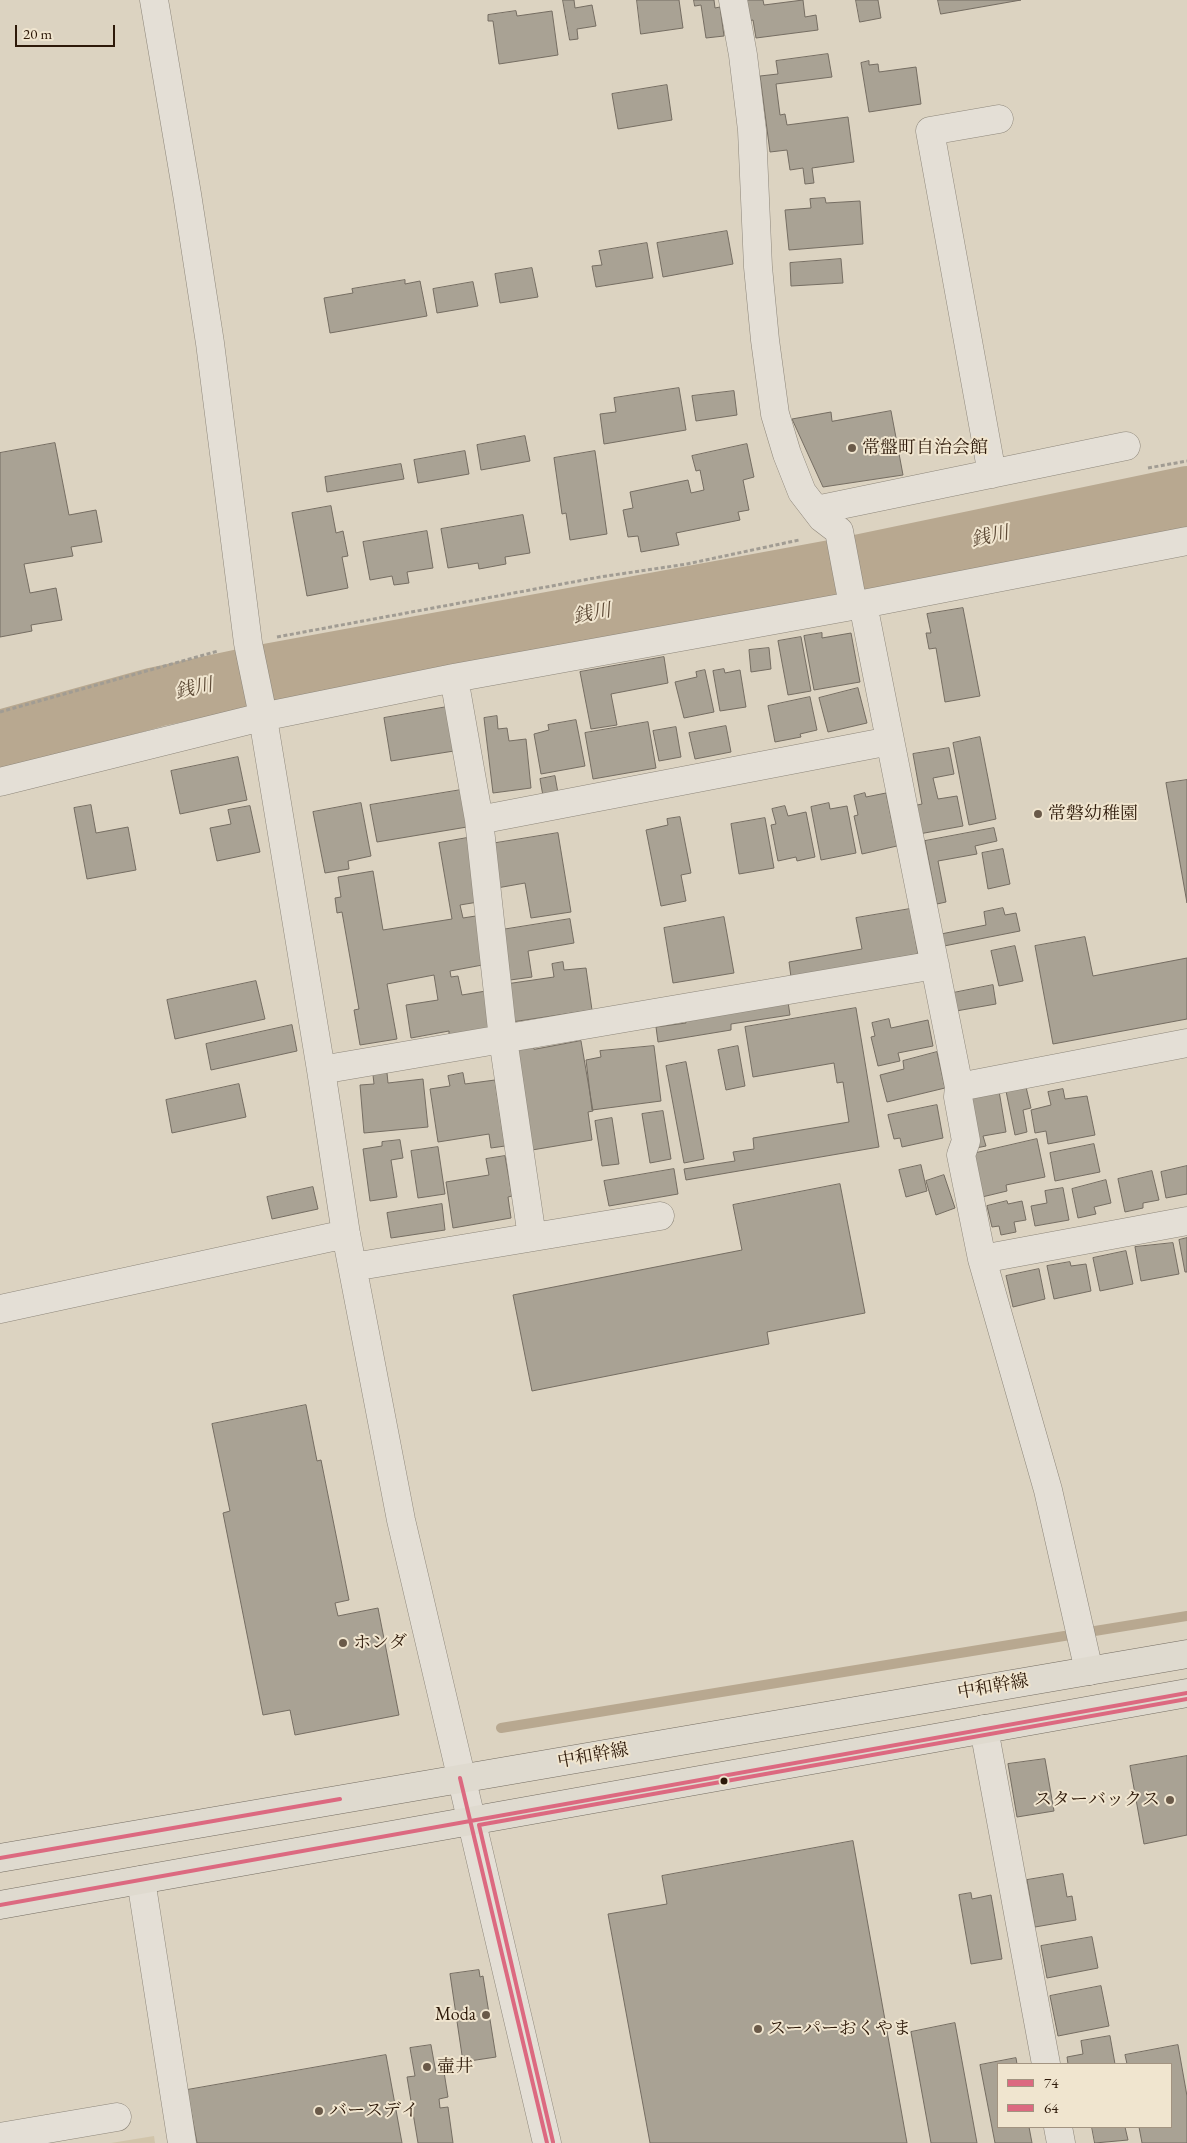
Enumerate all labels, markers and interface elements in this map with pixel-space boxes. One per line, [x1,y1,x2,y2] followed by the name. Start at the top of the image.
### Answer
[18,15,118,47] scale bar
[23,24,52,43] text: 20 m
[862,437,988,459] place label: 常盤町自治会館
[846,442,858,454] marker: 常盤町自治会館
[969,522,1011,552] water label: 銭川
[571,599,613,629] water label: 銭川
[173,674,215,704] water label: 銭川
[1048,803,1138,825] place label: 常磐幼稚園
[1032,808,1044,820] marker: 常磐幼稚園
[353,1632,407,1654] place label: ホンダ
[337,1637,349,1649] marker: ホンダ
[956,1670,1030,1704] street label: 中和幹線
[556,1739,630,1773] street label: 中和幹線
[719,1776,729,1786] unlabelled marker
[1034,1789,1160,1811] place label: スターバックス
[1164,1794,1176,1806] marker: スターバックス
[435,2004,476,2026] place label: Moda
[480,2009,492,2021] marker: Moda
[768,2018,911,2040] place label: スーパーおくやま
[752,2023,764,2035] marker: スーパーおくやま
[437,2056,473,2078] place label: 壷井
[421,2061,433,2073] marker: 壷井
[997,2063,1172,2128] legend
[1044,2073,1058,2092] text: 74
[1044,2098,1058,2117] text: 64
[329,2100,419,2122] place label: バースデイ
[313,2105,325,2117] marker: バースデイ

